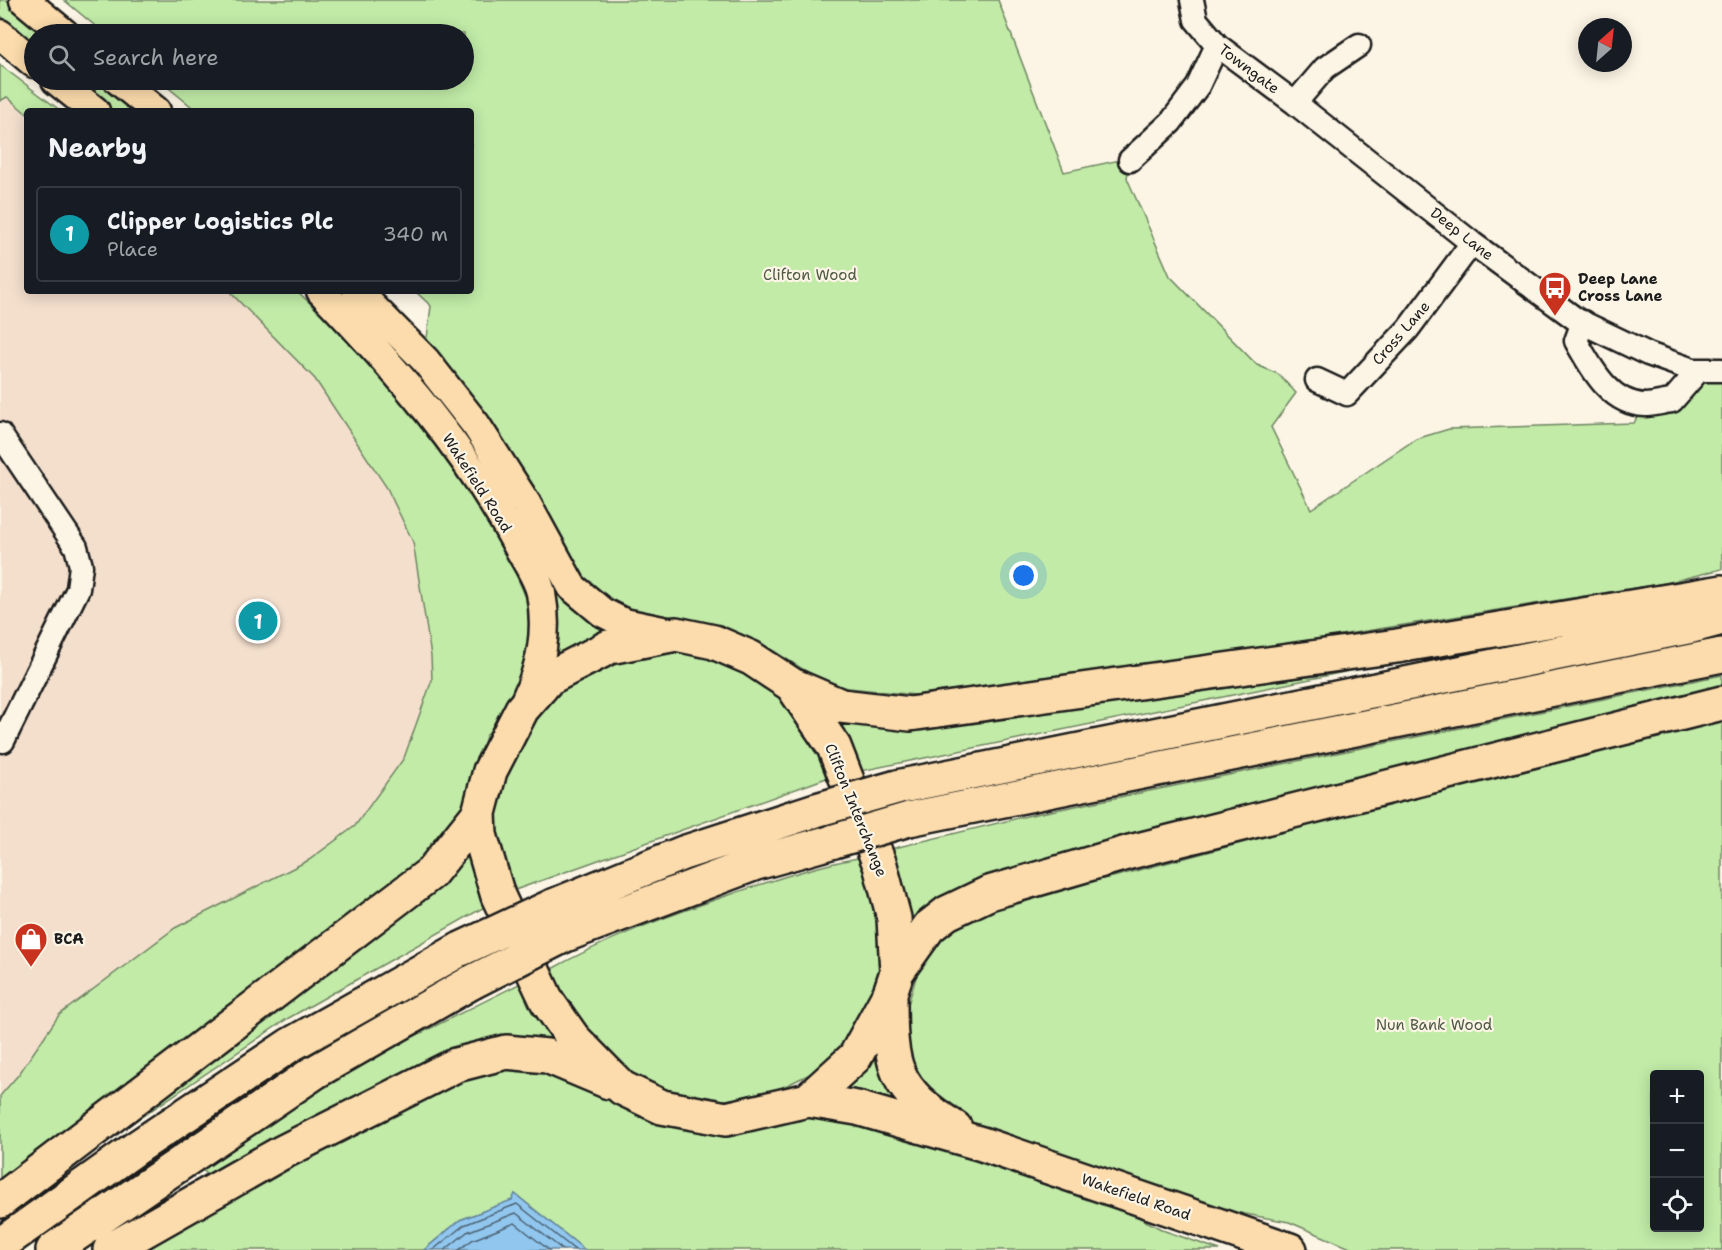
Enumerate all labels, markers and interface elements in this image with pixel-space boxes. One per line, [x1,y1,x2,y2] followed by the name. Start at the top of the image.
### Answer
[1578,18,1632,72] north arrow
[24,24,474,90] search box
[1214,40,1284,98] street label: Towngate
[45,41,78,74] icon: search
[93,43,219,72] text: Search here
[48,130,147,165] text: Nearby
[1426,203,1498,265] street label: Deep Lane
[107,207,334,236] text: Clipper Logistics Plc
[65,221,74,247] text: 1
[383,221,448,247] text: 340 m
[107,236,158,262] text: Place
[763,265,857,285] park label: Clifton Wood
[1578,269,1663,306] place label: Deep Lane Cross Lane
[1537,270,1573,317] bus stop icon: Deep Lane Cross Lane
[1368,297,1434,369] street label: Cross Lane
[437,430,517,537] street label: Wakefield Road
[1009,561,1038,590] your location
[238,598,278,644] pin: 1
[820,740,892,880] street label: Clifton Interchange
[13,921,49,968] shop icon: BCA
[54,929,84,949] place label: BCA
[1376,1015,1493,1035] park label: Nun Bank Wood
[1650,1070,1704,1232] map controls
[1650,1070,1704,1124] button: +
[1650,1124,1704,1178] button: −
[1079,1169,1194,1225] street label: Wakefield Road
[1650,1178,1704,1232] button: locate

